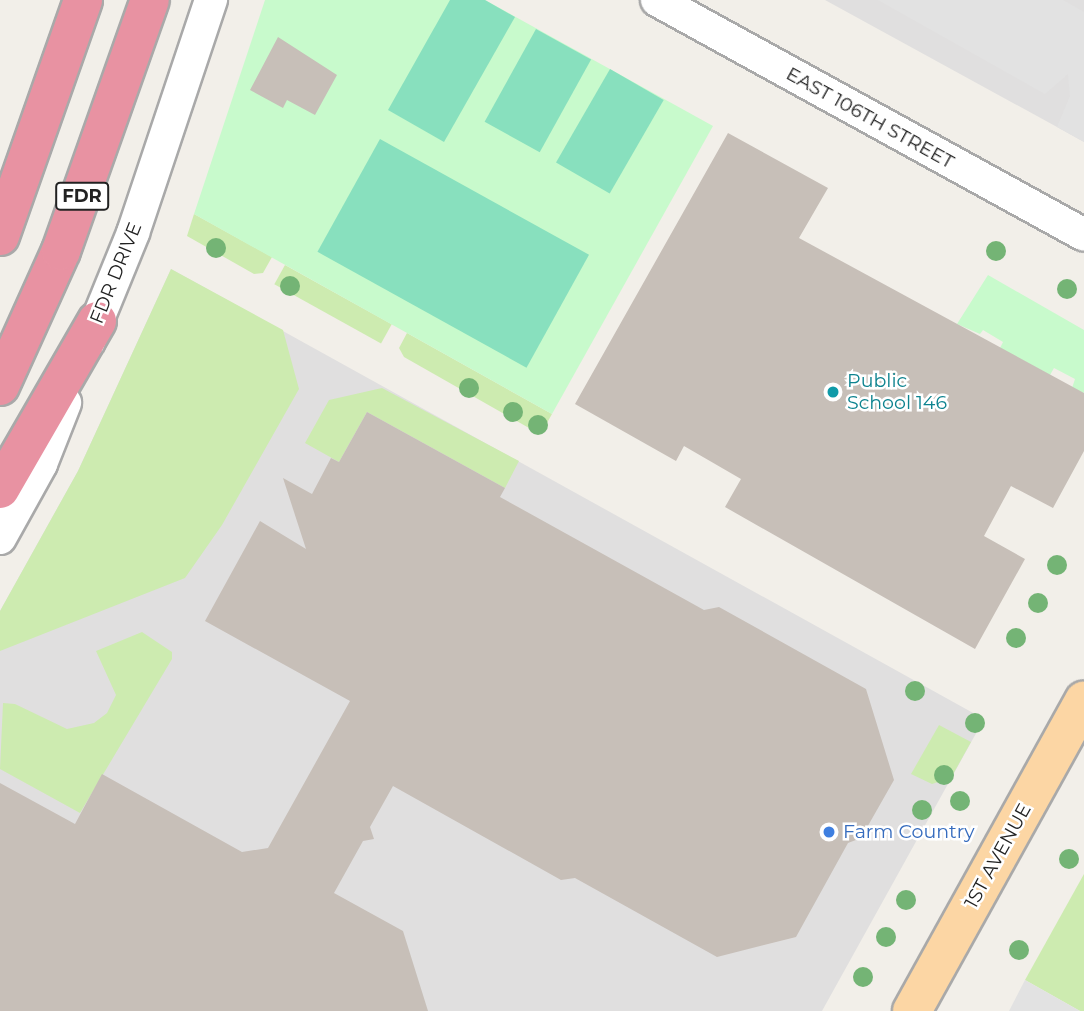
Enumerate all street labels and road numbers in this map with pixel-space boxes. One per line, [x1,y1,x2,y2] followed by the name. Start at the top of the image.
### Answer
[782,62,958,174] street label: EAST 106TH STREET
[54,182,110,210] road number: FDR
[85,219,147,327] street label: FDR DRIVE
[960,800,1036,912] street label: 1ST AVENUE

